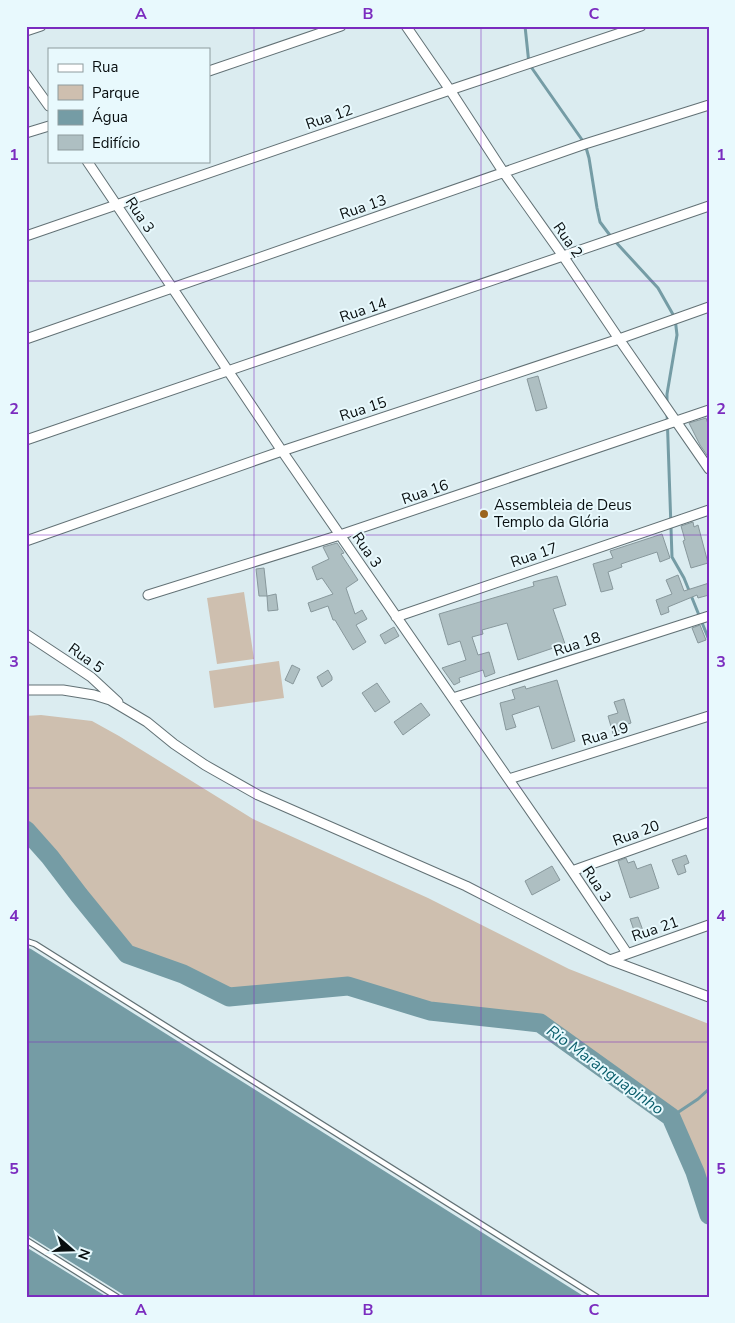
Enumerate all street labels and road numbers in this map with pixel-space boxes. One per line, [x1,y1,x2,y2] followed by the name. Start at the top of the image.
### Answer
[303,100,355,134] street label: Rua 12
[337,190,389,224] street label: Rua 13
[121,193,159,237] street label: Rua 3
[549,218,587,262] street label: Rua 2
[337,293,389,327] street label: Rua 14
[337,392,389,426] street label: Rua 15
[399,475,451,509] street label: Rua 16
[348,528,386,572] street label: Rua 3
[508,538,560,572] street label: Rua 17
[551,627,603,661] street label: Rua 18
[64,638,108,678] street label: Rua 5
[579,717,631,751] street label: Rua 19
[610,815,662,851] street label: Rua 20
[578,862,616,906] street label: Rua 3
[629,912,681,946] street label: Rua 21

